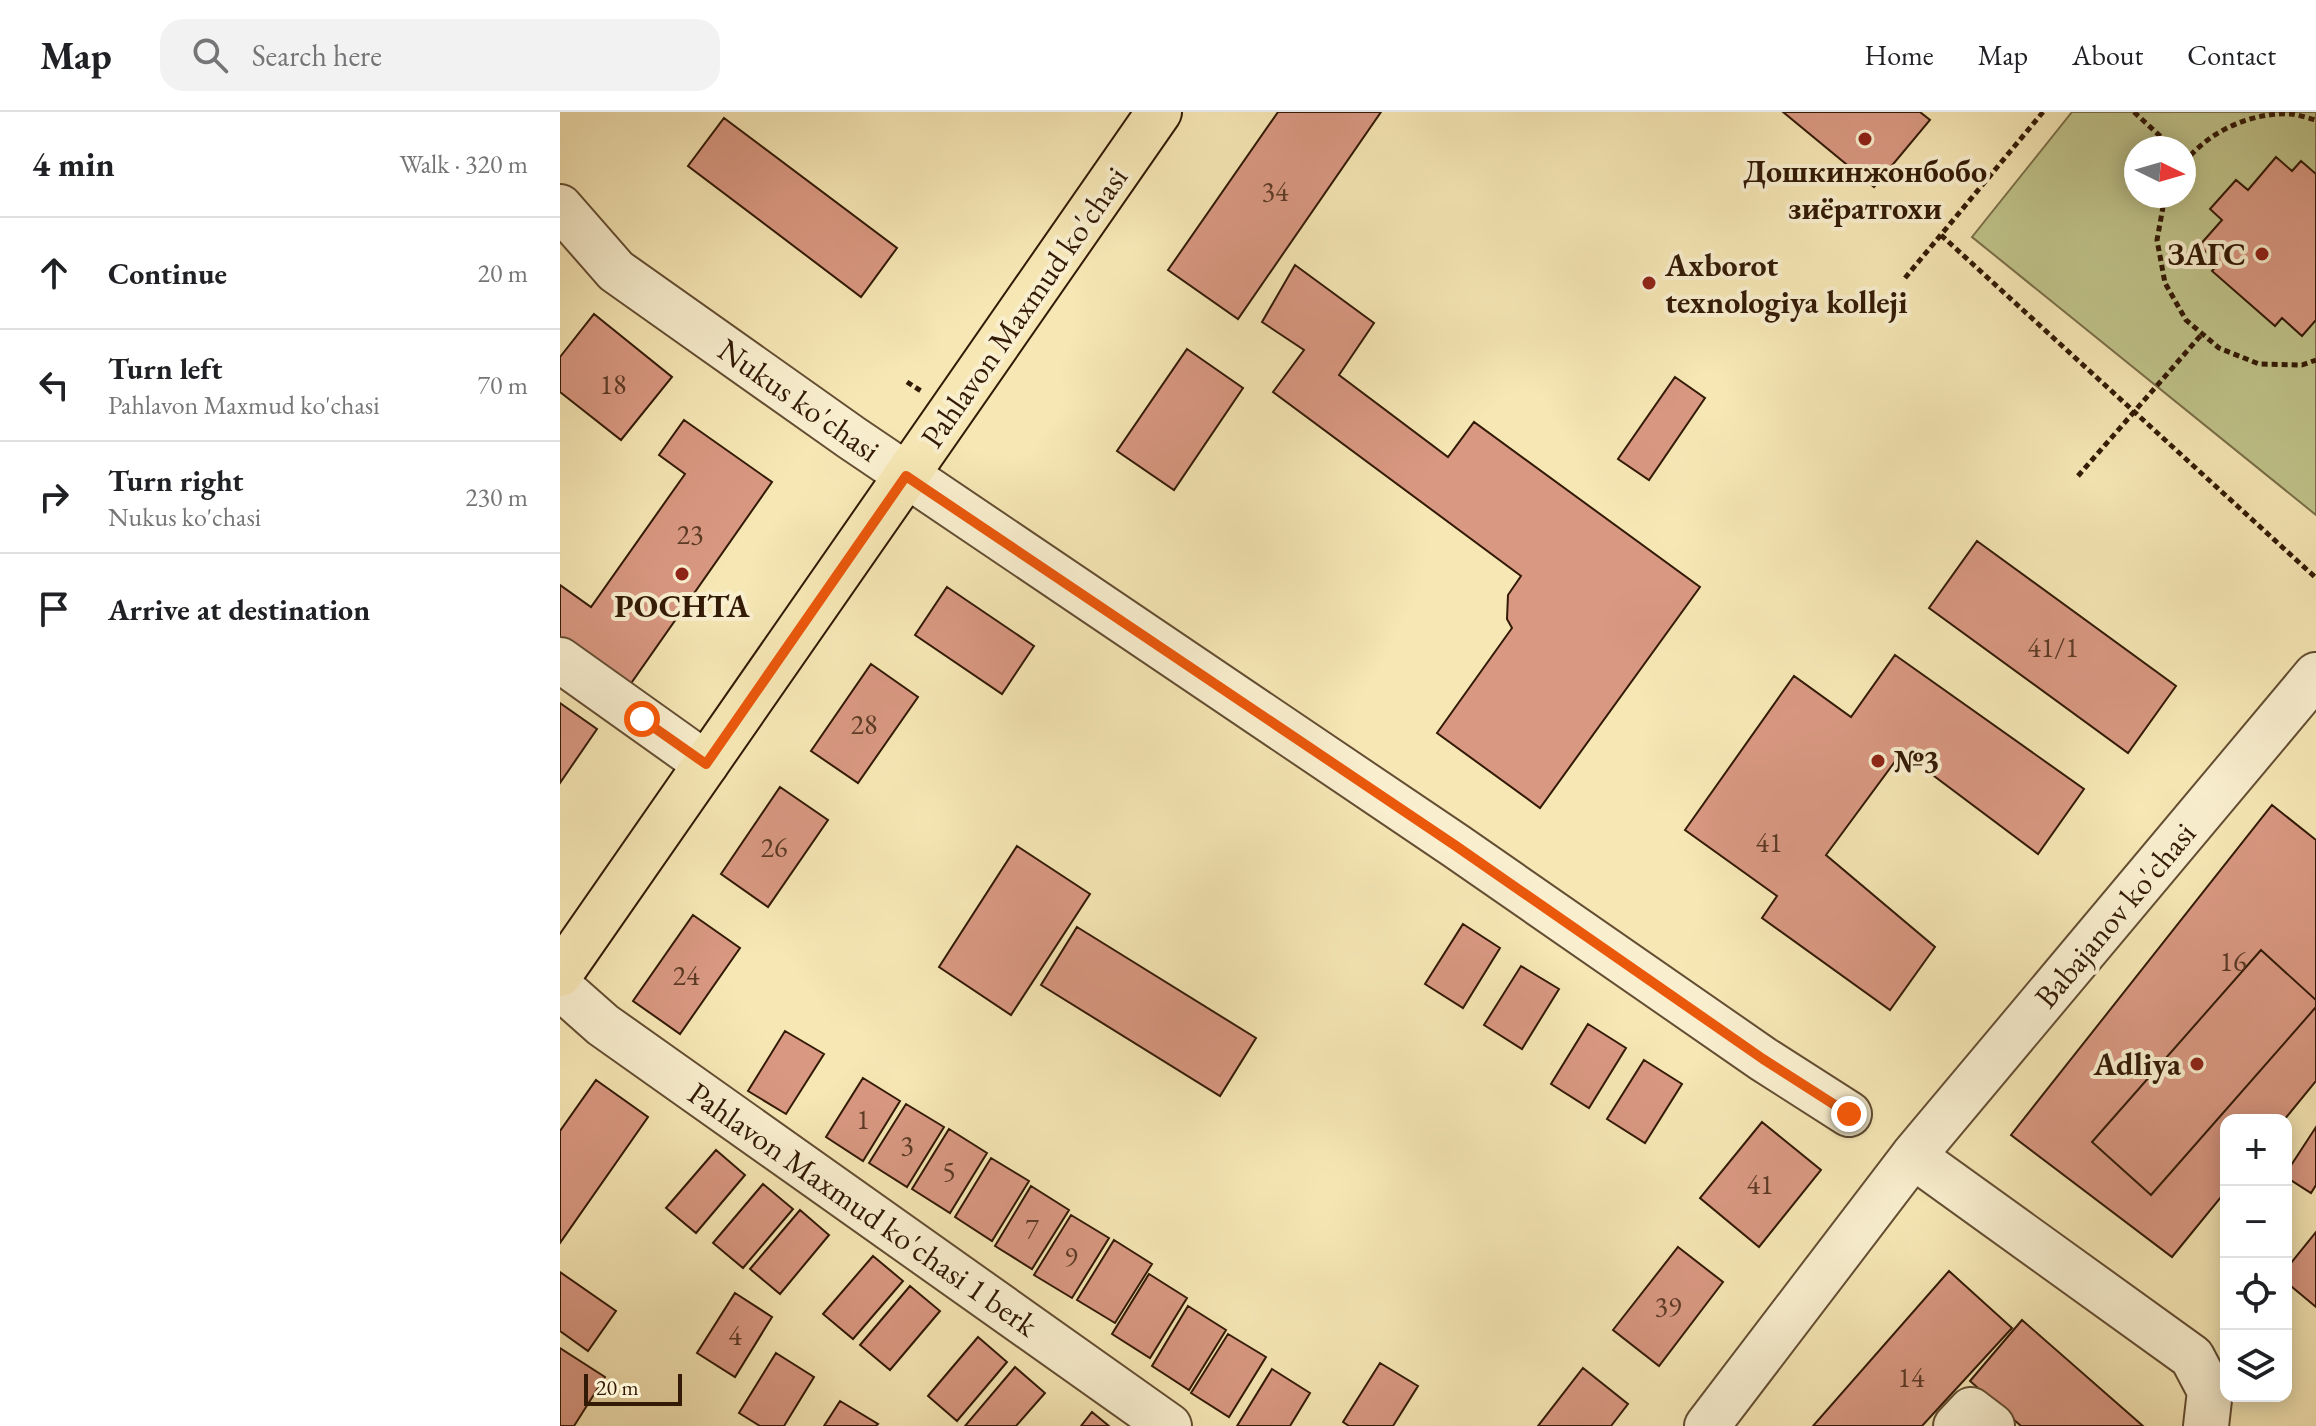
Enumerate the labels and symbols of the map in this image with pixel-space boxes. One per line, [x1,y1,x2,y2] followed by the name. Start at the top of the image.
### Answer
[1856,130,1874,148] marker: Дошкинжонбобо зиёратгохи
[2124,136,2196,208] north arrow
[1743,150,1987,229] place label: Дошкинжонбобо зиёратгохи
[911,158,1137,456] street label: Pahlavon Maxmud ko'chasi
[1262,173,1289,209] house number: 34
[2167,233,2246,275] place label: ЗАГС
[1664,244,1908,323] place label: Axborot texnologiya kolleji
[2253,245,2271,263] marker: ЗАГС
[1640,274,1658,292] marker: Axborot texnologiya kolleji
[710,329,888,471] street label: Nukus ko'chasi
[600,366,626,402] house number: 18
[677,516,703,552] house number: 23
[673,565,691,583] marker: POCHTA
[614,585,751,627] place label: POCHTA
[2027,629,2079,665] house number: 41/1
[624,701,660,737] route start
[851,706,877,742] house number: 28
[1894,740,1940,782] place label: №3
[1869,752,1887,770] marker: №3
[2025,813,2205,1017] street label: Babajanov ko'chasi
[1756,824,1782,860] house number: 41
[761,829,787,865] house number: 26
[2220,943,2246,979] house number: 16
[673,957,700,993] house number: 24
[2093,1043,2182,1085] place label: Adliya
[2188,1055,2206,1073] marker: Adliya
[680,1072,1047,1346] street label: Pahlavon Maxmud ko'chasi 1 berk
[1831,1096,1867,1132] route end
[856,1101,870,1137] house number: 1
[900,1127,914,1163] house number: 3
[942,1153,956,1189] house number: 5
[1747,1166,1773,1202] house number: 41
[1025,1210,1039,1246] house number: 7
[1064,1238,1078,1274] house number: 9
[1655,1288,1681,1324] house number: 39
[728,1317,742,1353] house number: 4
[1898,1359,1925,1395] house number: 14
[584,1370,682,1406] scale bar

